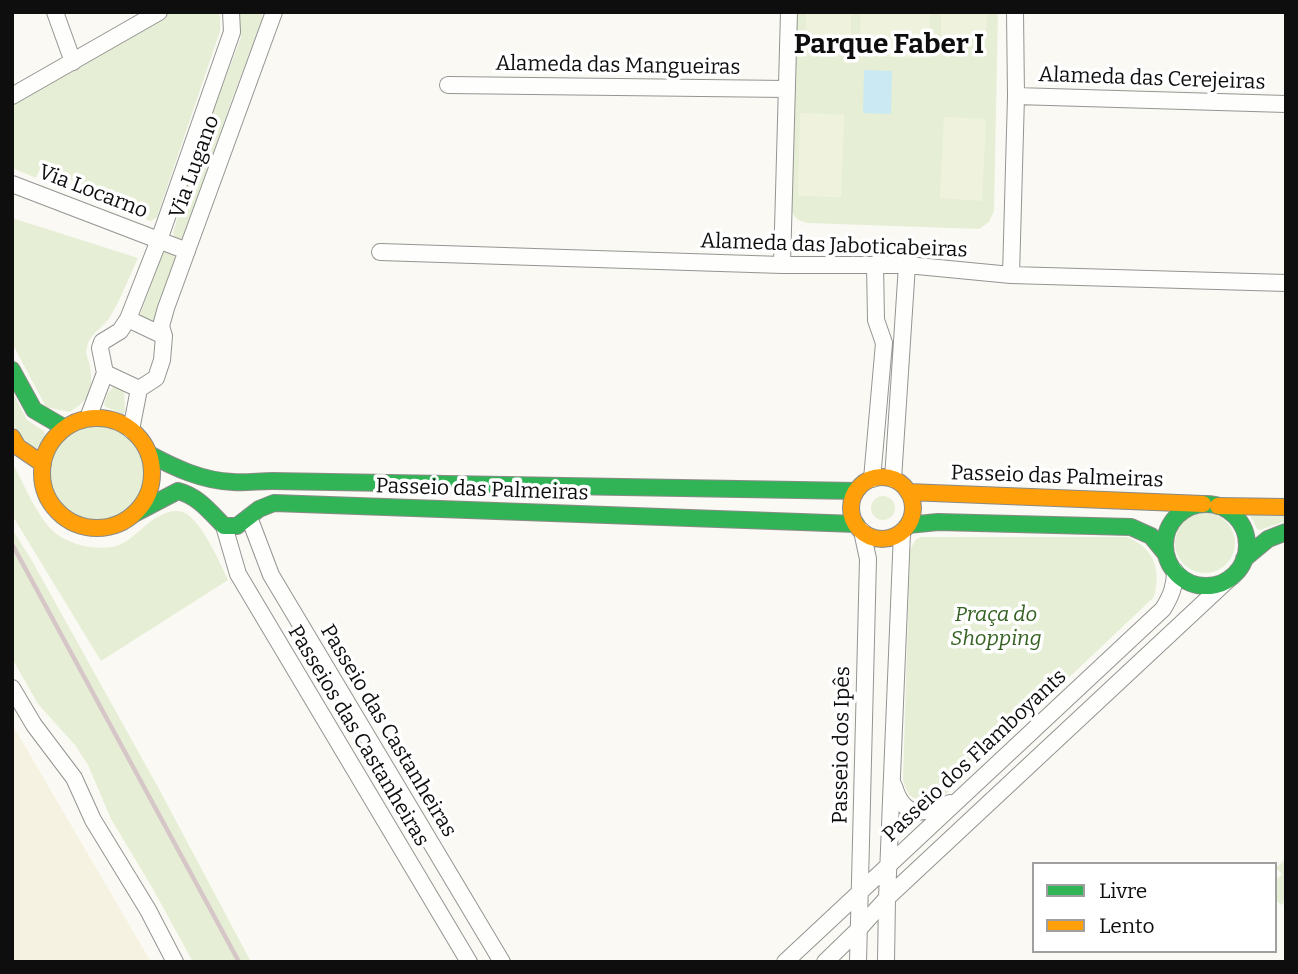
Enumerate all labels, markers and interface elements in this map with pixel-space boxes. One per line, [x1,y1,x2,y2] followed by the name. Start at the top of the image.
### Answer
[794,28,984,62] district label: Parque Faber I
[495,51,741,81] street label: Alameda das Mangueiras
[1038,62,1266,96] street label: Alameda das Cerejeiras
[165,112,225,222] street label: Via Lugano
[35,160,151,224] street label: Via Locarno
[700,229,968,263] street label: Alameda das Jaboticabeiras
[950,461,1164,493] street label: Passeio das Palmeiras
[375,474,589,506] street label: Passeio das Palmeiras
[950,602,1042,652] park label: Praça do Shopping
[315,620,461,842] street label: Passeio das Castanheiras
[282,621,434,851] street label: Passeios das Castanheiras
[878,664,1072,848] street label: Passeio dos Flamboyants
[828,666,856,824] street label: Passeio dos Ipês
[1032,862,1277,953] legend
[1099,878,1147,904] text: Livre
[1099,913,1155,939] text: Lento

